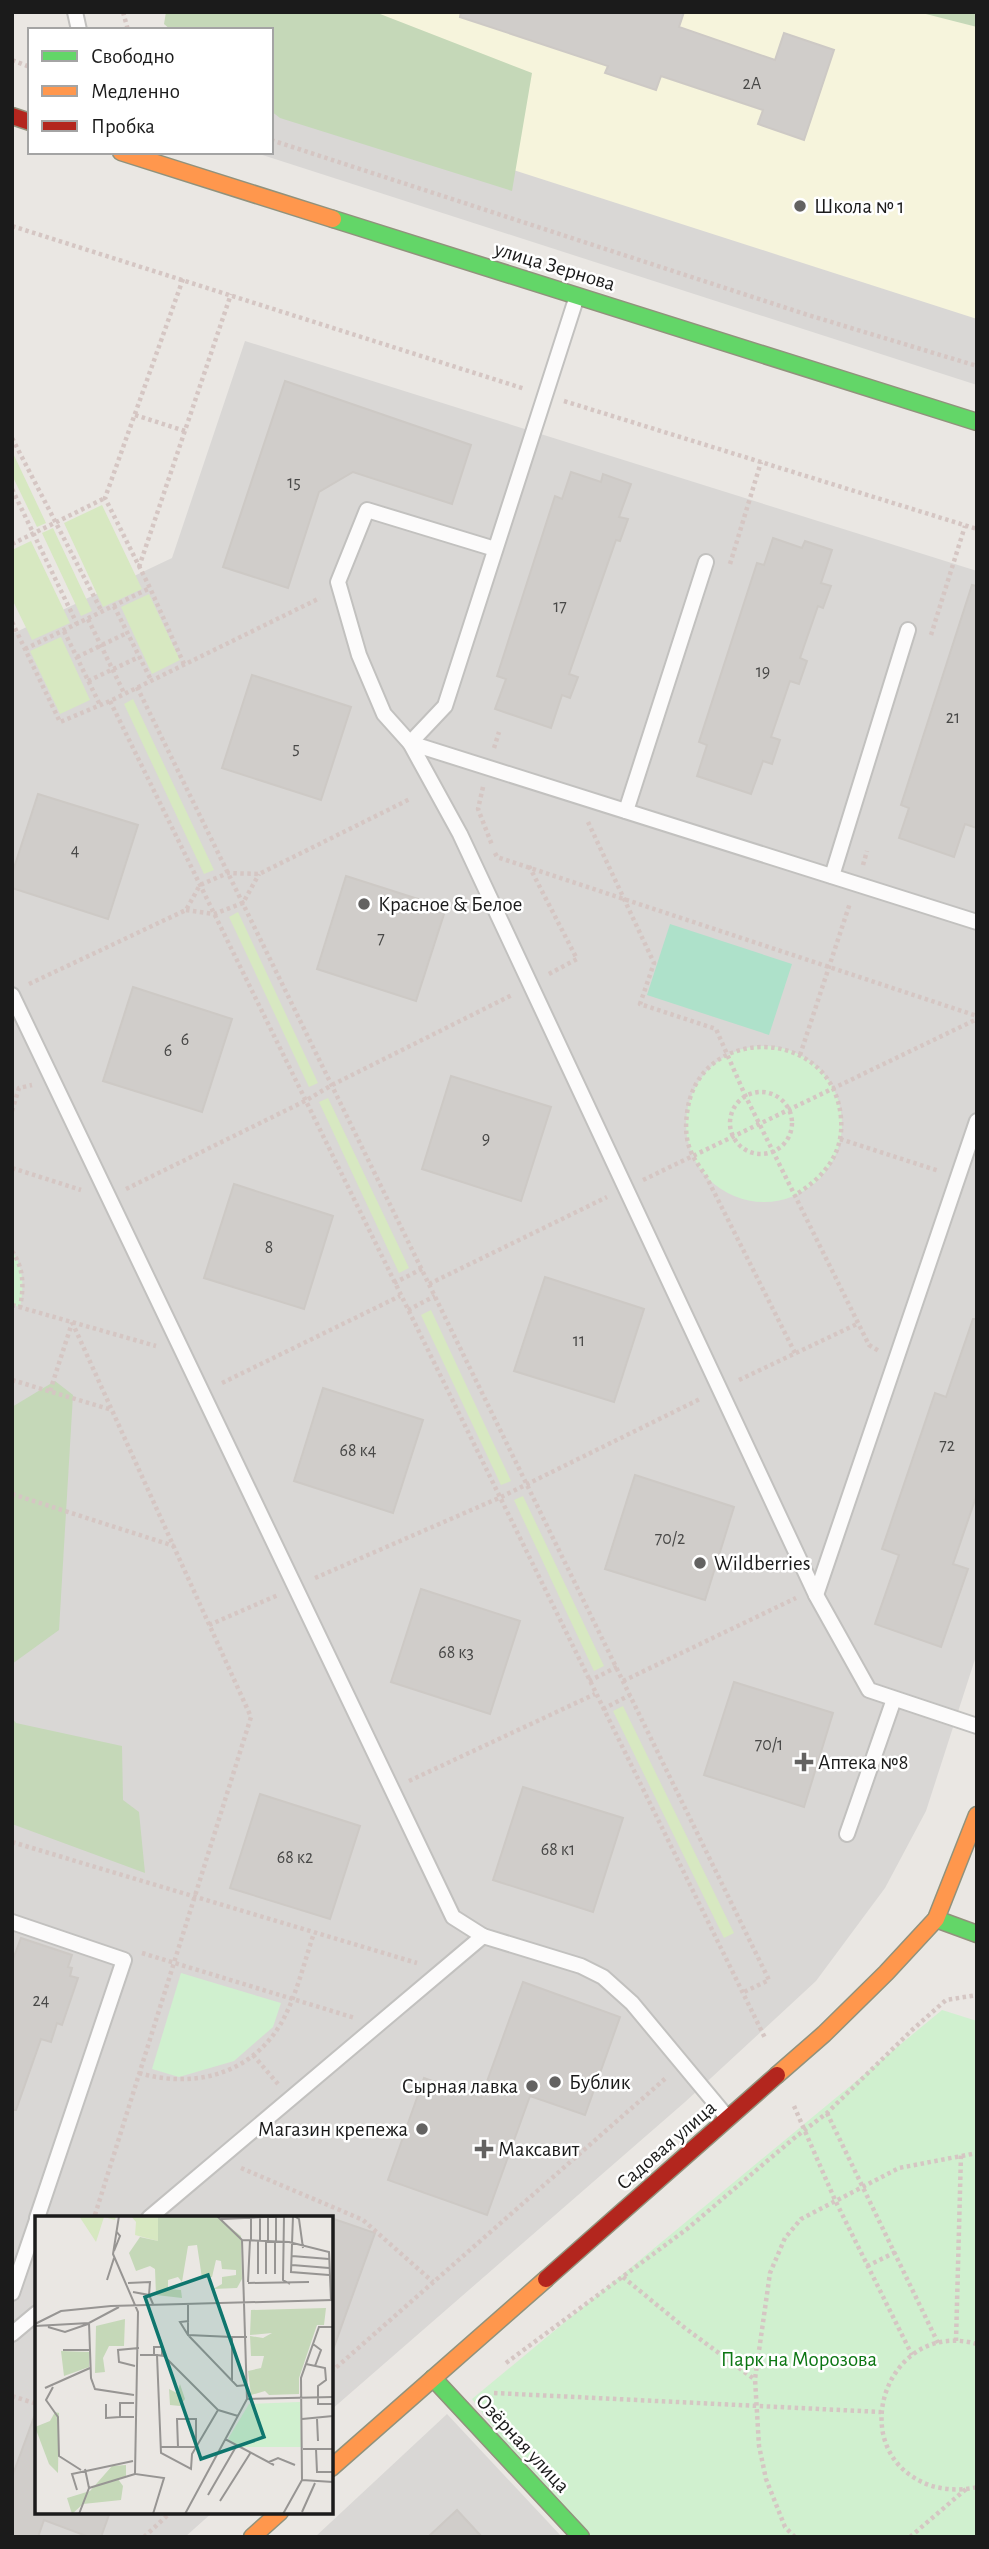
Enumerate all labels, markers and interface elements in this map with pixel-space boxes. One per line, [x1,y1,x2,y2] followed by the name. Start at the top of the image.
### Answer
[28,28,273,154] legend
[91,46,175,67] text: Свободно
[743,75,762,93] house number: 2А
[91,81,180,102] text: Медленно
[91,116,155,137] text: Пробка
[814,196,905,217] place label: Школа № 1
[792,198,808,214] marker: Школа № 1
[491,238,618,295] street label: улица Зернова
[287,474,301,492] house number: 15
[553,598,567,616] house number: 17
[756,663,770,681] house number: 19
[946,709,960,727] house number: 21
[292,740,300,758] house number: 5
[71,842,80,860] house number: 4
[378,894,522,915] place label: Красное & Белое
[356,896,372,912] marker: Красное & Белое
[377,930,385,948] house number: 7
[181,1031,189,1049] house number: 6
[164,1042,172,1060] house number: 6
[482,1130,490,1148] house number: 9
[265,1239,273,1257] house number: 8
[573,1332,585,1350] house number: 11
[939,1437,955,1455] house number: 72
[340,1442,377,1460] house number: 68 к4
[655,1530,685,1548] house number: 70/2
[714,1553,810,1574] place label: Wildberries
[692,1555,708,1571] marker: Wildberries
[438,1644,474,1662] house number: 68 к3
[755,1736,783,1754] house number: 70/1
[818,1752,908,1773] place label: Аптека №8
[796,1754,812,1770] marker: Аптека №8
[541,1841,575,1859] house number: 68 к1
[277,1849,313,1867] house number: 68 к2
[33,1992,50,2010] house number: 24
[569,2072,631,2093] place label: Бублик
[547,2074,563,2090] marker: Бублик
[402,2076,518,2097] place label: Сырная лавка
[524,2078,540,2094] marker: Сырная лавка
[613,2096,720,2194] street label: Садовая улица
[258,2119,408,2140] place label: Магазин крепежа
[414,2121,430,2137] marker: Магазин крепежа
[498,2139,580,2160] place label: Максавит
[476,2141,492,2157] marker: Максавит
[35,2216,332,2514] inset map
[721,2349,878,2370] park label: Парк на Морозова
[472,2390,574,2497] street label: Озёрная улица

